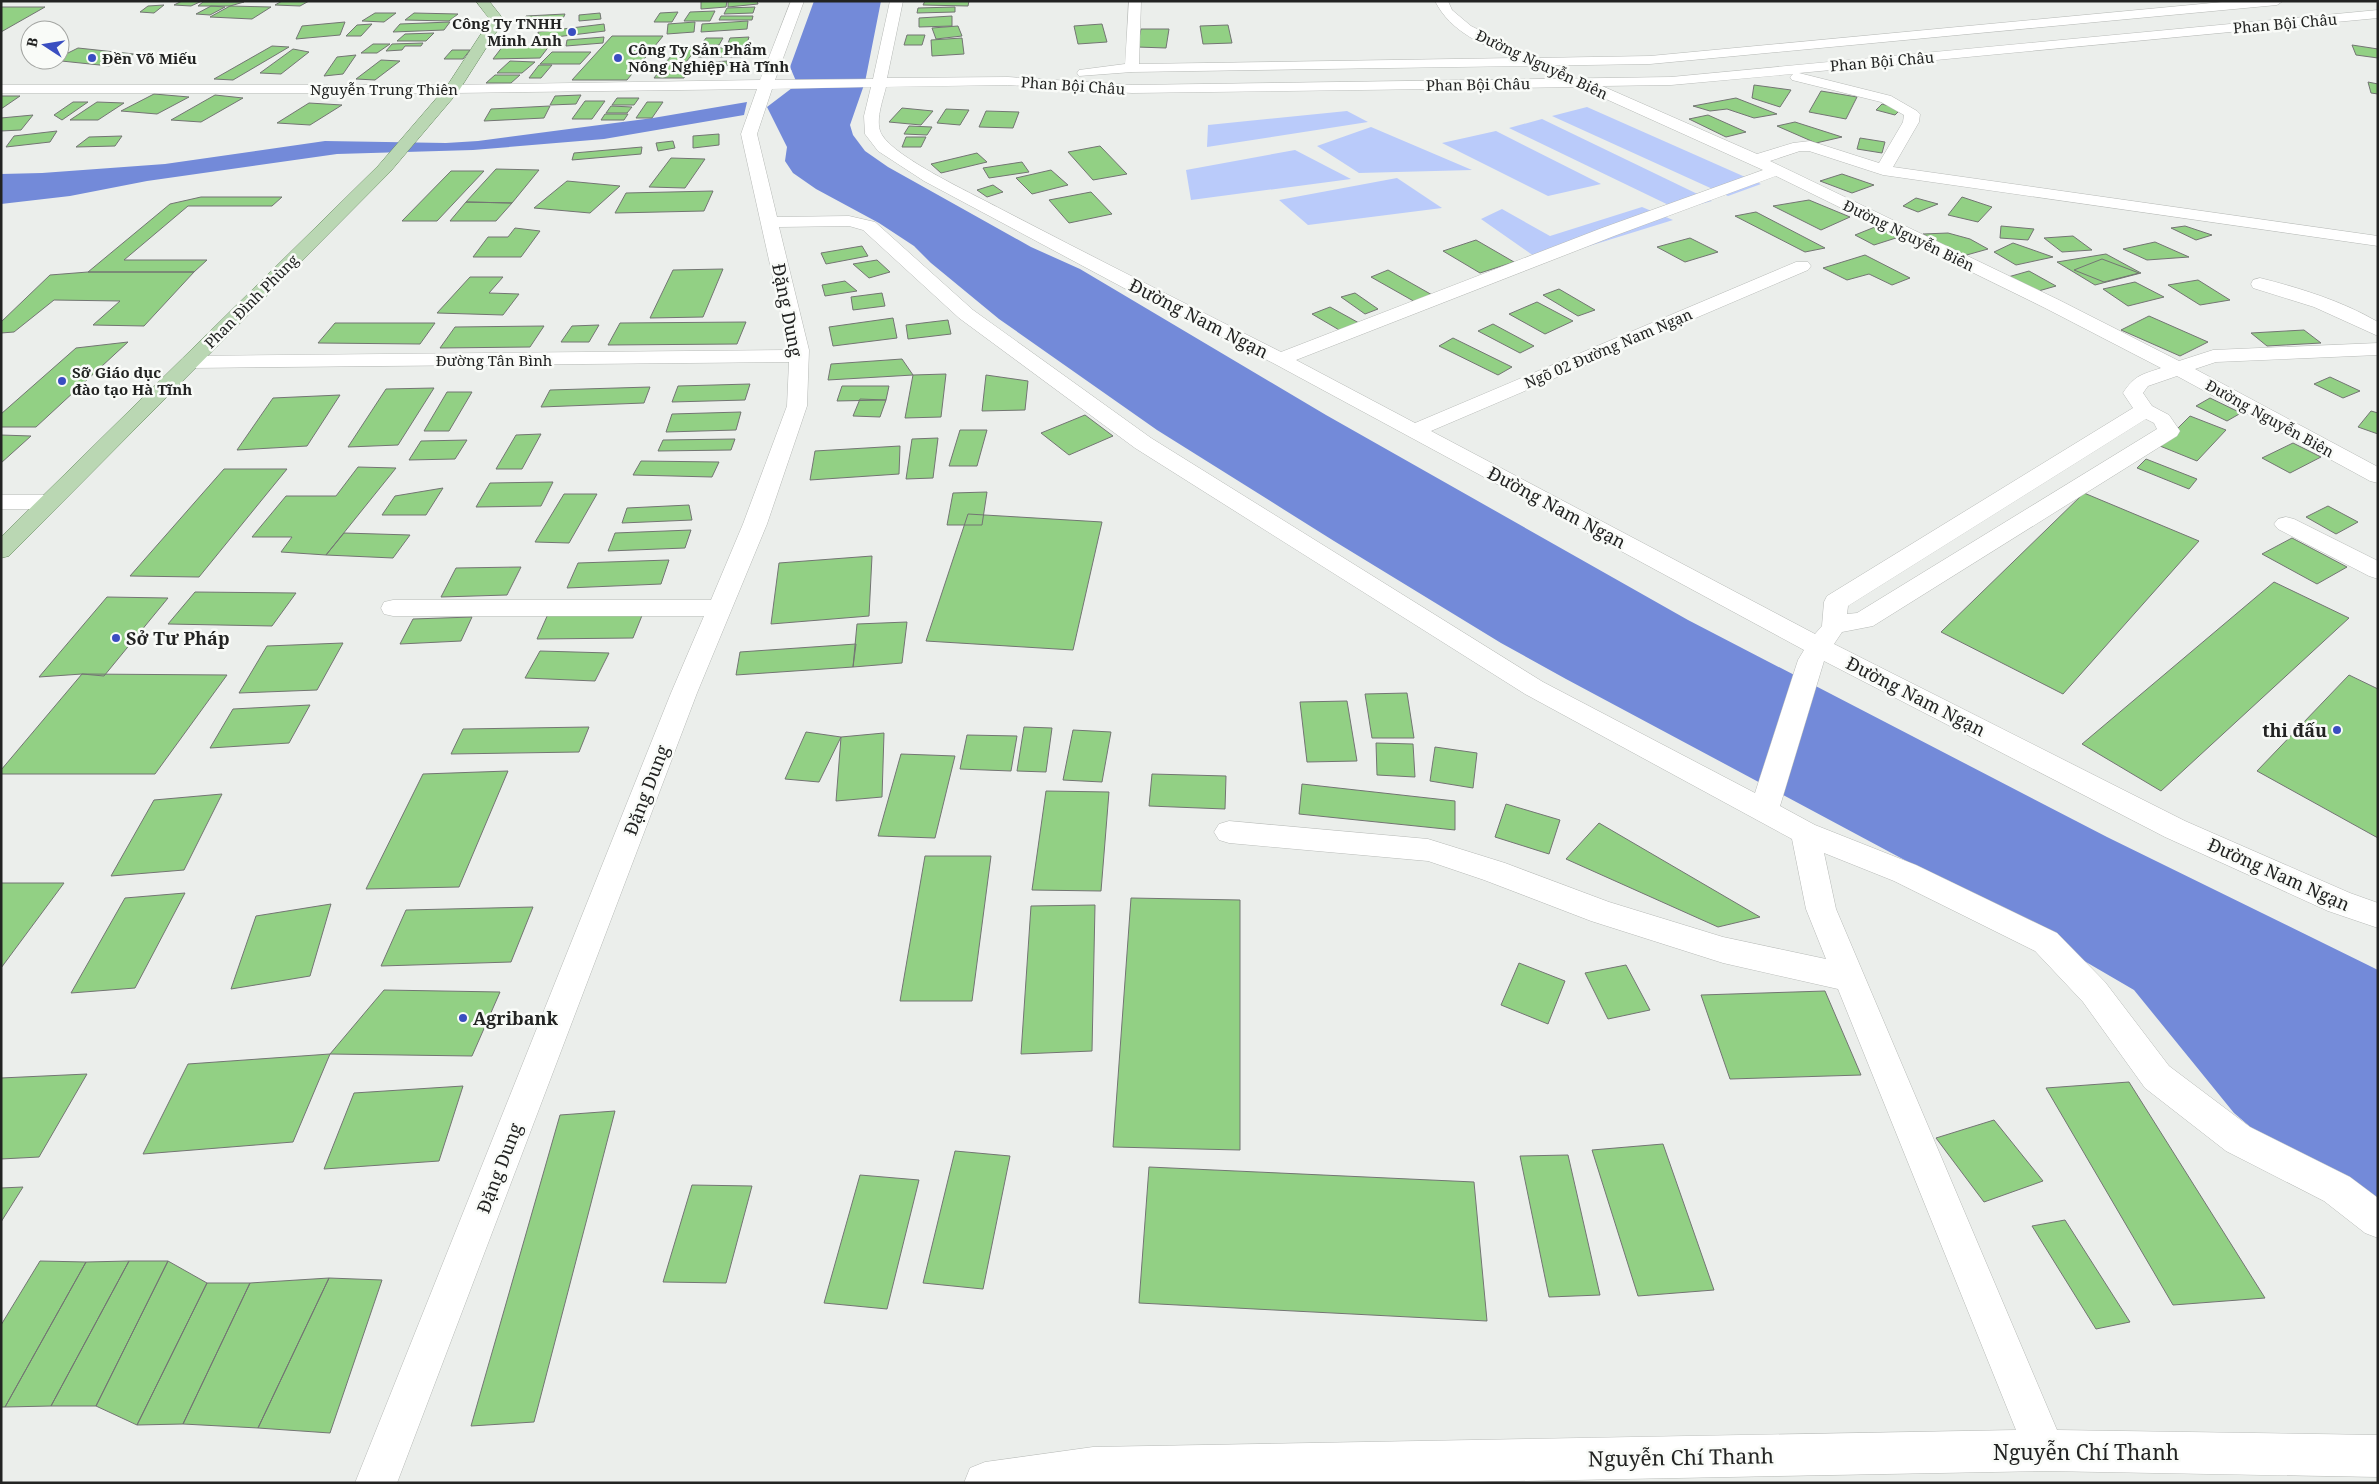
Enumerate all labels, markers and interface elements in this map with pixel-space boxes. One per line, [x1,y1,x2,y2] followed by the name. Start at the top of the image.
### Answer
[2232,8,2338,38] street label: Phan Bội Châu
[452,13,562,50] place label: Công Ty TNHH Minh Anh
[20,20,70,70] north arrow
[1473,25,1612,104] street label: Đường Nguyễn Biên
[566,26,578,38] marker: Công Ty TNHH Minh Anh
[22,36,42,49] text: B
[628,39,789,76] place label: Công Ty Sản Phẩm Nông Nghiệp Hà Tĩnh
[1829,46,1935,76] street label: Phan Bội Châu
[102,48,197,68] place label: Đền Võ Miếu
[86,52,98,64] marker: Đền Võ Miếu
[612,52,624,64] marker: Công Ty Sản Phẩm Nông Nghiệp Hà Tĩnh
[1020,71,1126,99] street label: Phan Bội Châu
[1426,73,1531,95] street label: Phan Bội Châu
[310,79,458,99] street label: Nguyễn Trung Thiên
[1840,195,1978,276] street label: Đường Nguyễn Biên
[200,250,302,352] street label: Phan Đình Phùng
[767,261,809,359] street label: Đặng Dung
[1125,273,1273,364] street label: Đường Nam Ngạn
[1521,303,1695,392] street label: Ngõ 02 Đường Nam Ngạn
[436,350,553,370] street label: Đường Tân Bình
[72,362,192,399] place label: Sỡ Giáo dục đào tạo Hà Tĩnh
[2202,374,2338,462] street label: Đường Nguyễn Biên
[56,375,68,387] marker: Sỡ Giáo dục đào tạo Hà Tĩnh
[1484,460,1631,554] street label: Đường Nam Ngạn
[126,626,230,650] place label: Sở Tư Pháp
[110,632,122,644] marker: Sở Tư Pháp
[1842,651,1990,742] street label: Đường Nam Ngạn
[2262,718,2327,742] place label: thi đấu
[2331,724,2343,736] marker: thi đấu
[618,741,674,839] street label: Đặng Dung
[2204,832,2354,916] street label: Đường Nam Ngạn
[473,1006,559,1030] place label: Agribank
[457,1012,469,1024] marker: Agribank
[471,1119,527,1217] street label: Đặng Dung
[1993,1438,2179,1466] street label: Nguyễn Chí Thanh
[1588,1441,1774,1473] street label: Nguyễn Chí Thanh

